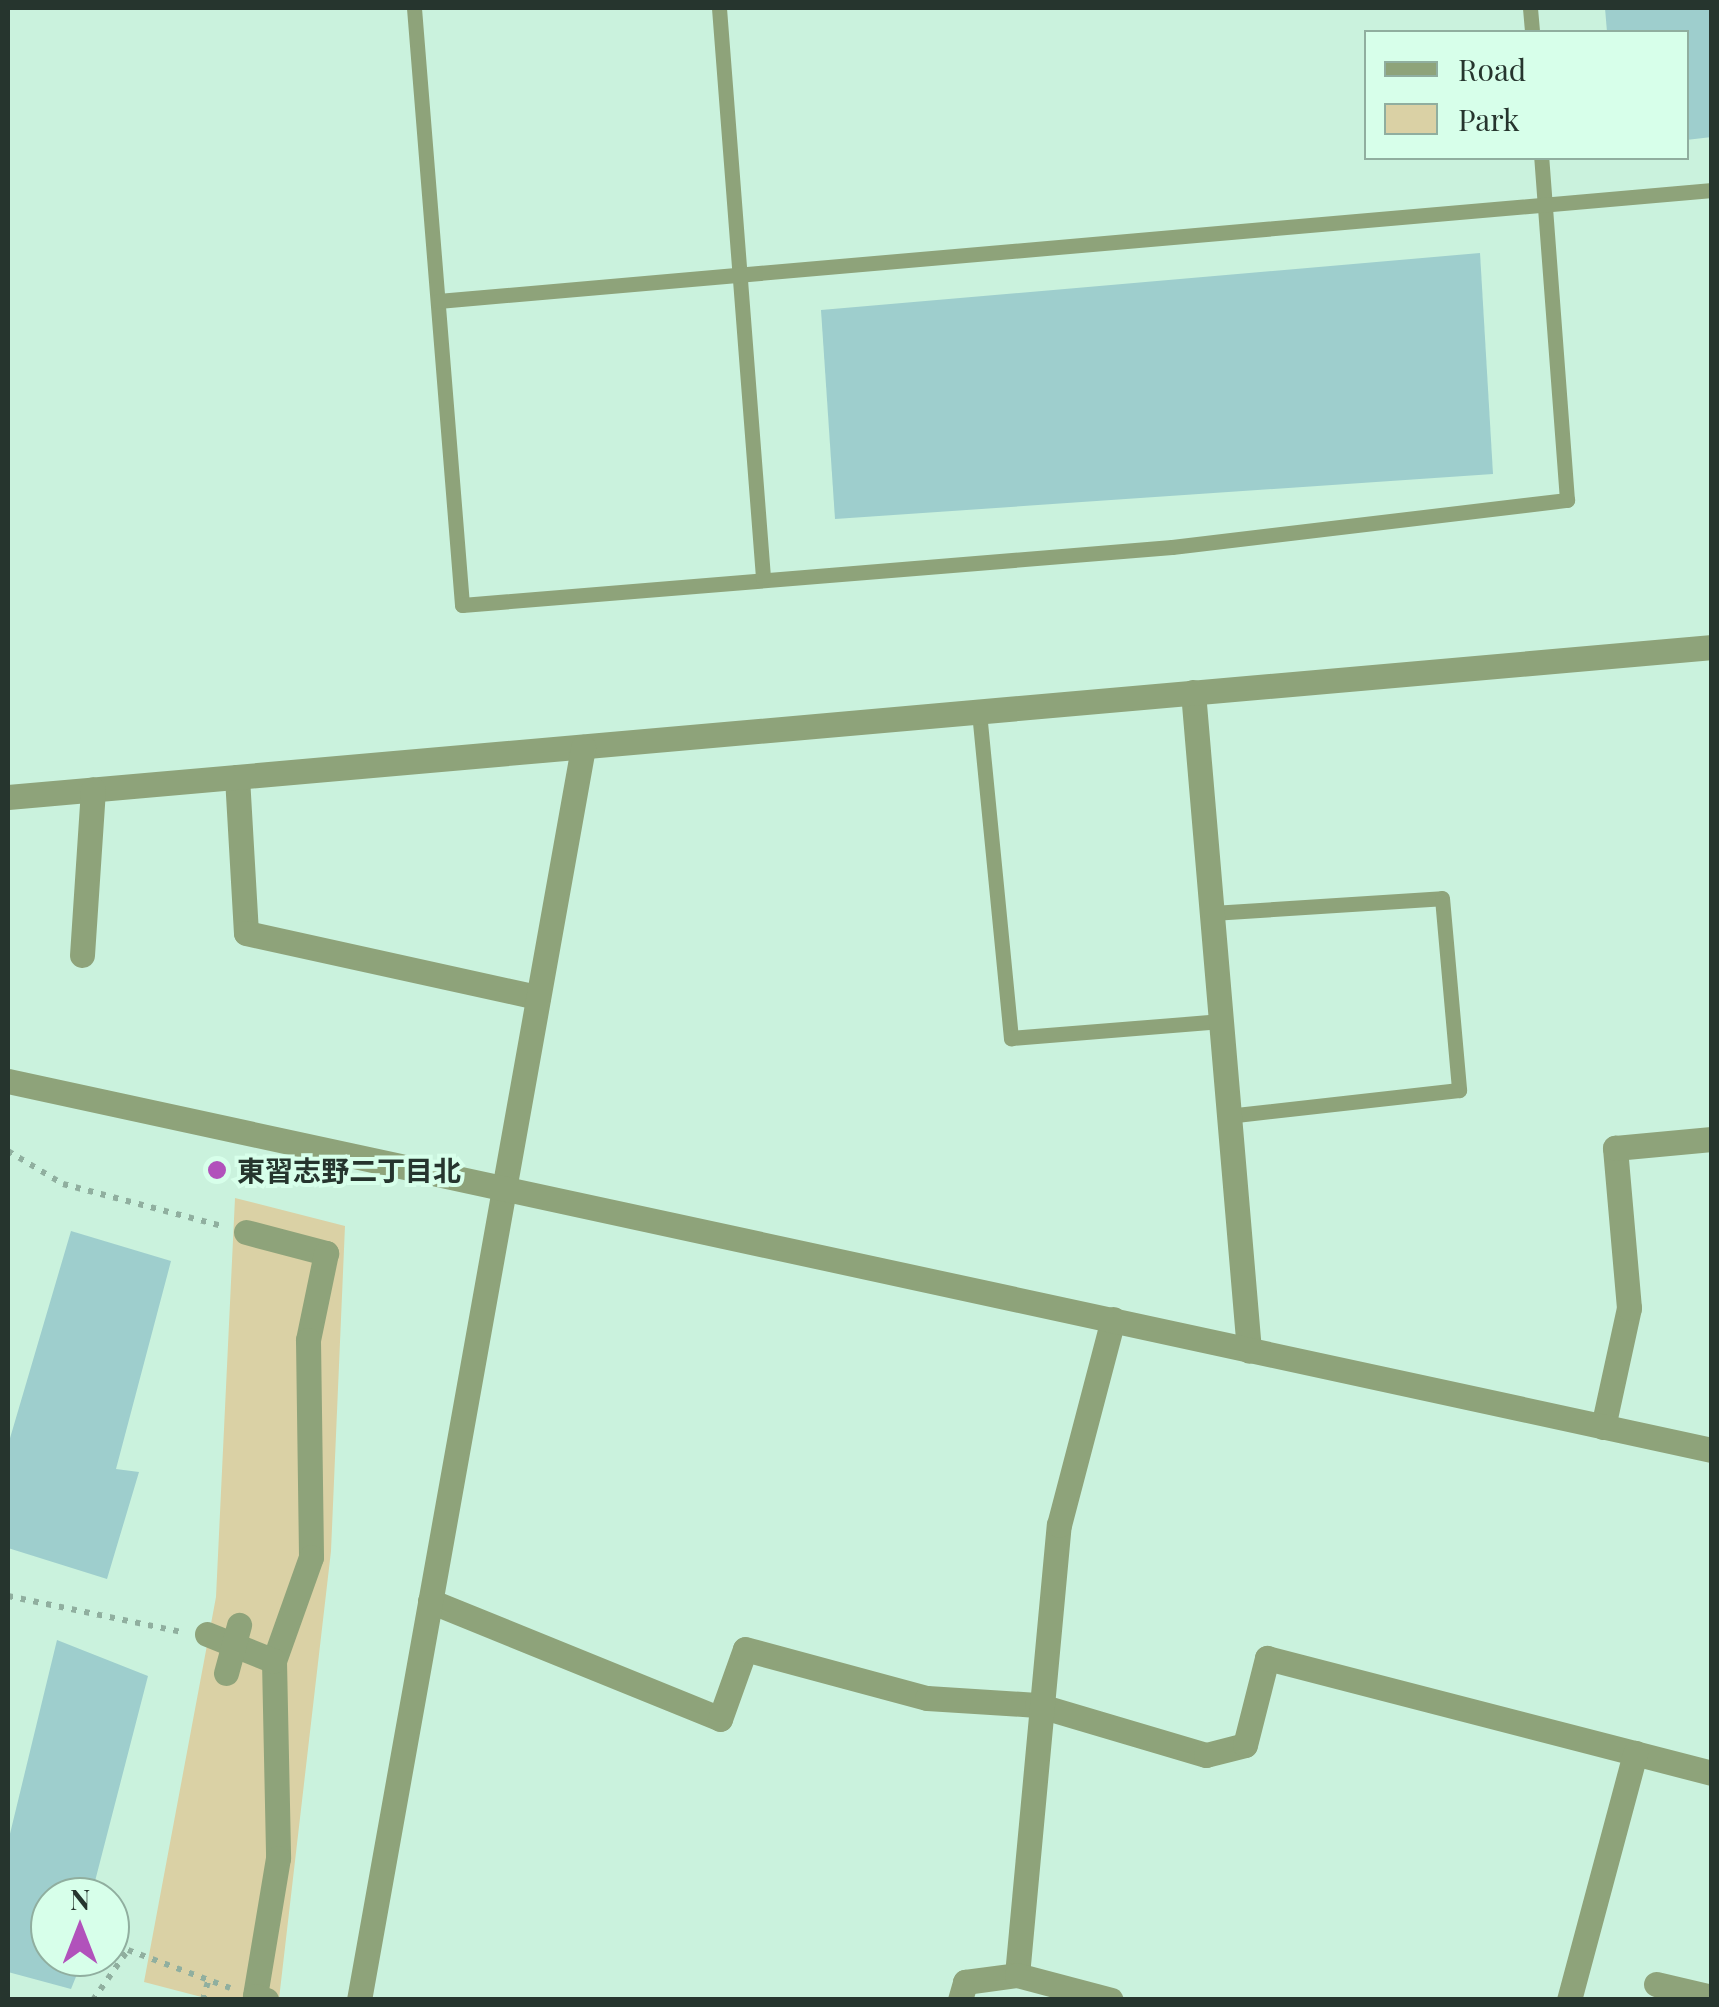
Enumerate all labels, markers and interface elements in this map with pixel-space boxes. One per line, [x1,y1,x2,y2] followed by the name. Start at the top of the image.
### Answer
[1364,30,1689,160] legend
[1458,49,1526,89] text: Road
[1458,99,1520,139] text: Park
[237,1153,461,1187] place label: 東習志野二丁目北
[206,1159,228,1181] marker: 東習志野二丁目北
[30,1877,130,1977] north arrow
[70,1880,90,1917] text: N

